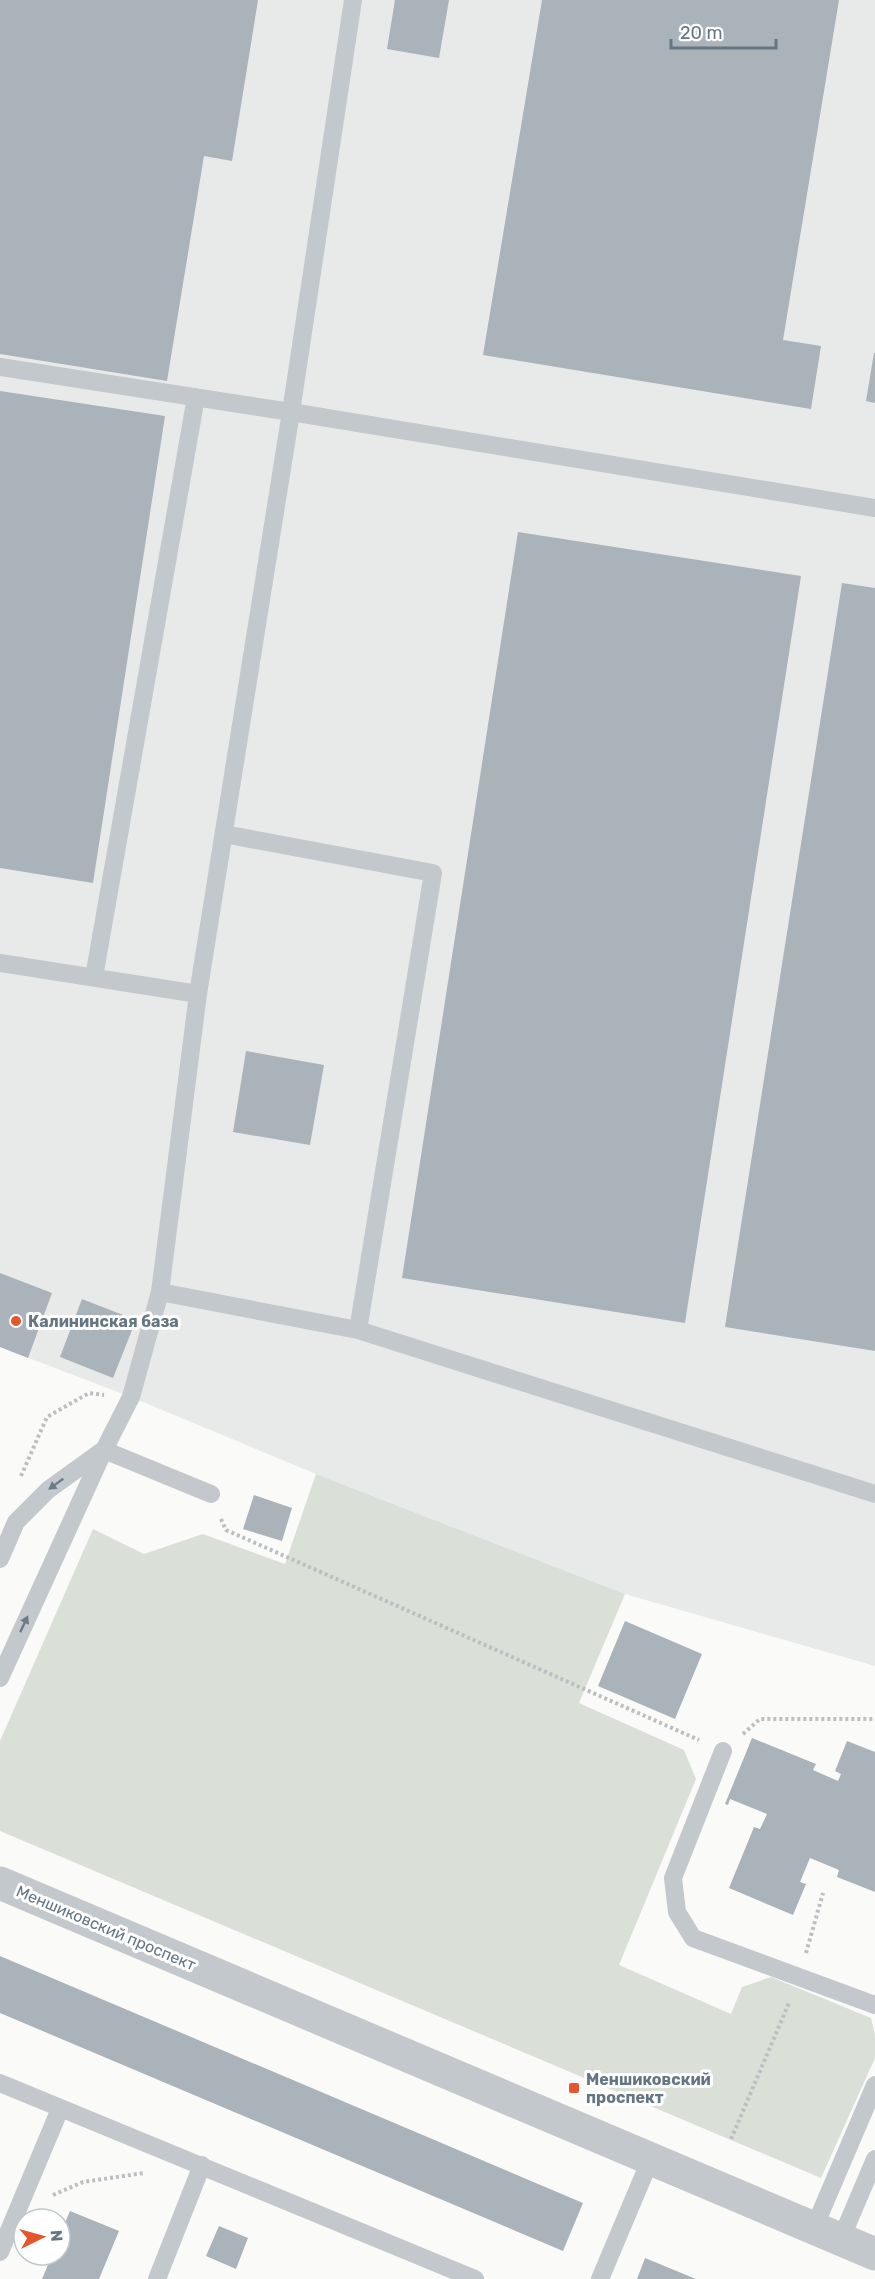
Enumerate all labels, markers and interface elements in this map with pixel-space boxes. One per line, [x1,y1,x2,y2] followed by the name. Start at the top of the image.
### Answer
[671,12,776,50] scale bar
[680,22,722,44] text: 20 m
[28,1312,179,1331] place label: Калининская база
[9,1314,23,1328] marker: Калининская база
[49,1478,65,1490] one-way arrow
[20,1616,29,1633] one-way arrow
[13,1882,199,1974] street label: Меншиковский проспект
[586,2070,711,2107] place label: Меншиковский проспект
[567,2081,581,2095] marker: Меншиковский проспект
[12,2207,72,2267] north arrow
[46,2229,66,2242] text: N

